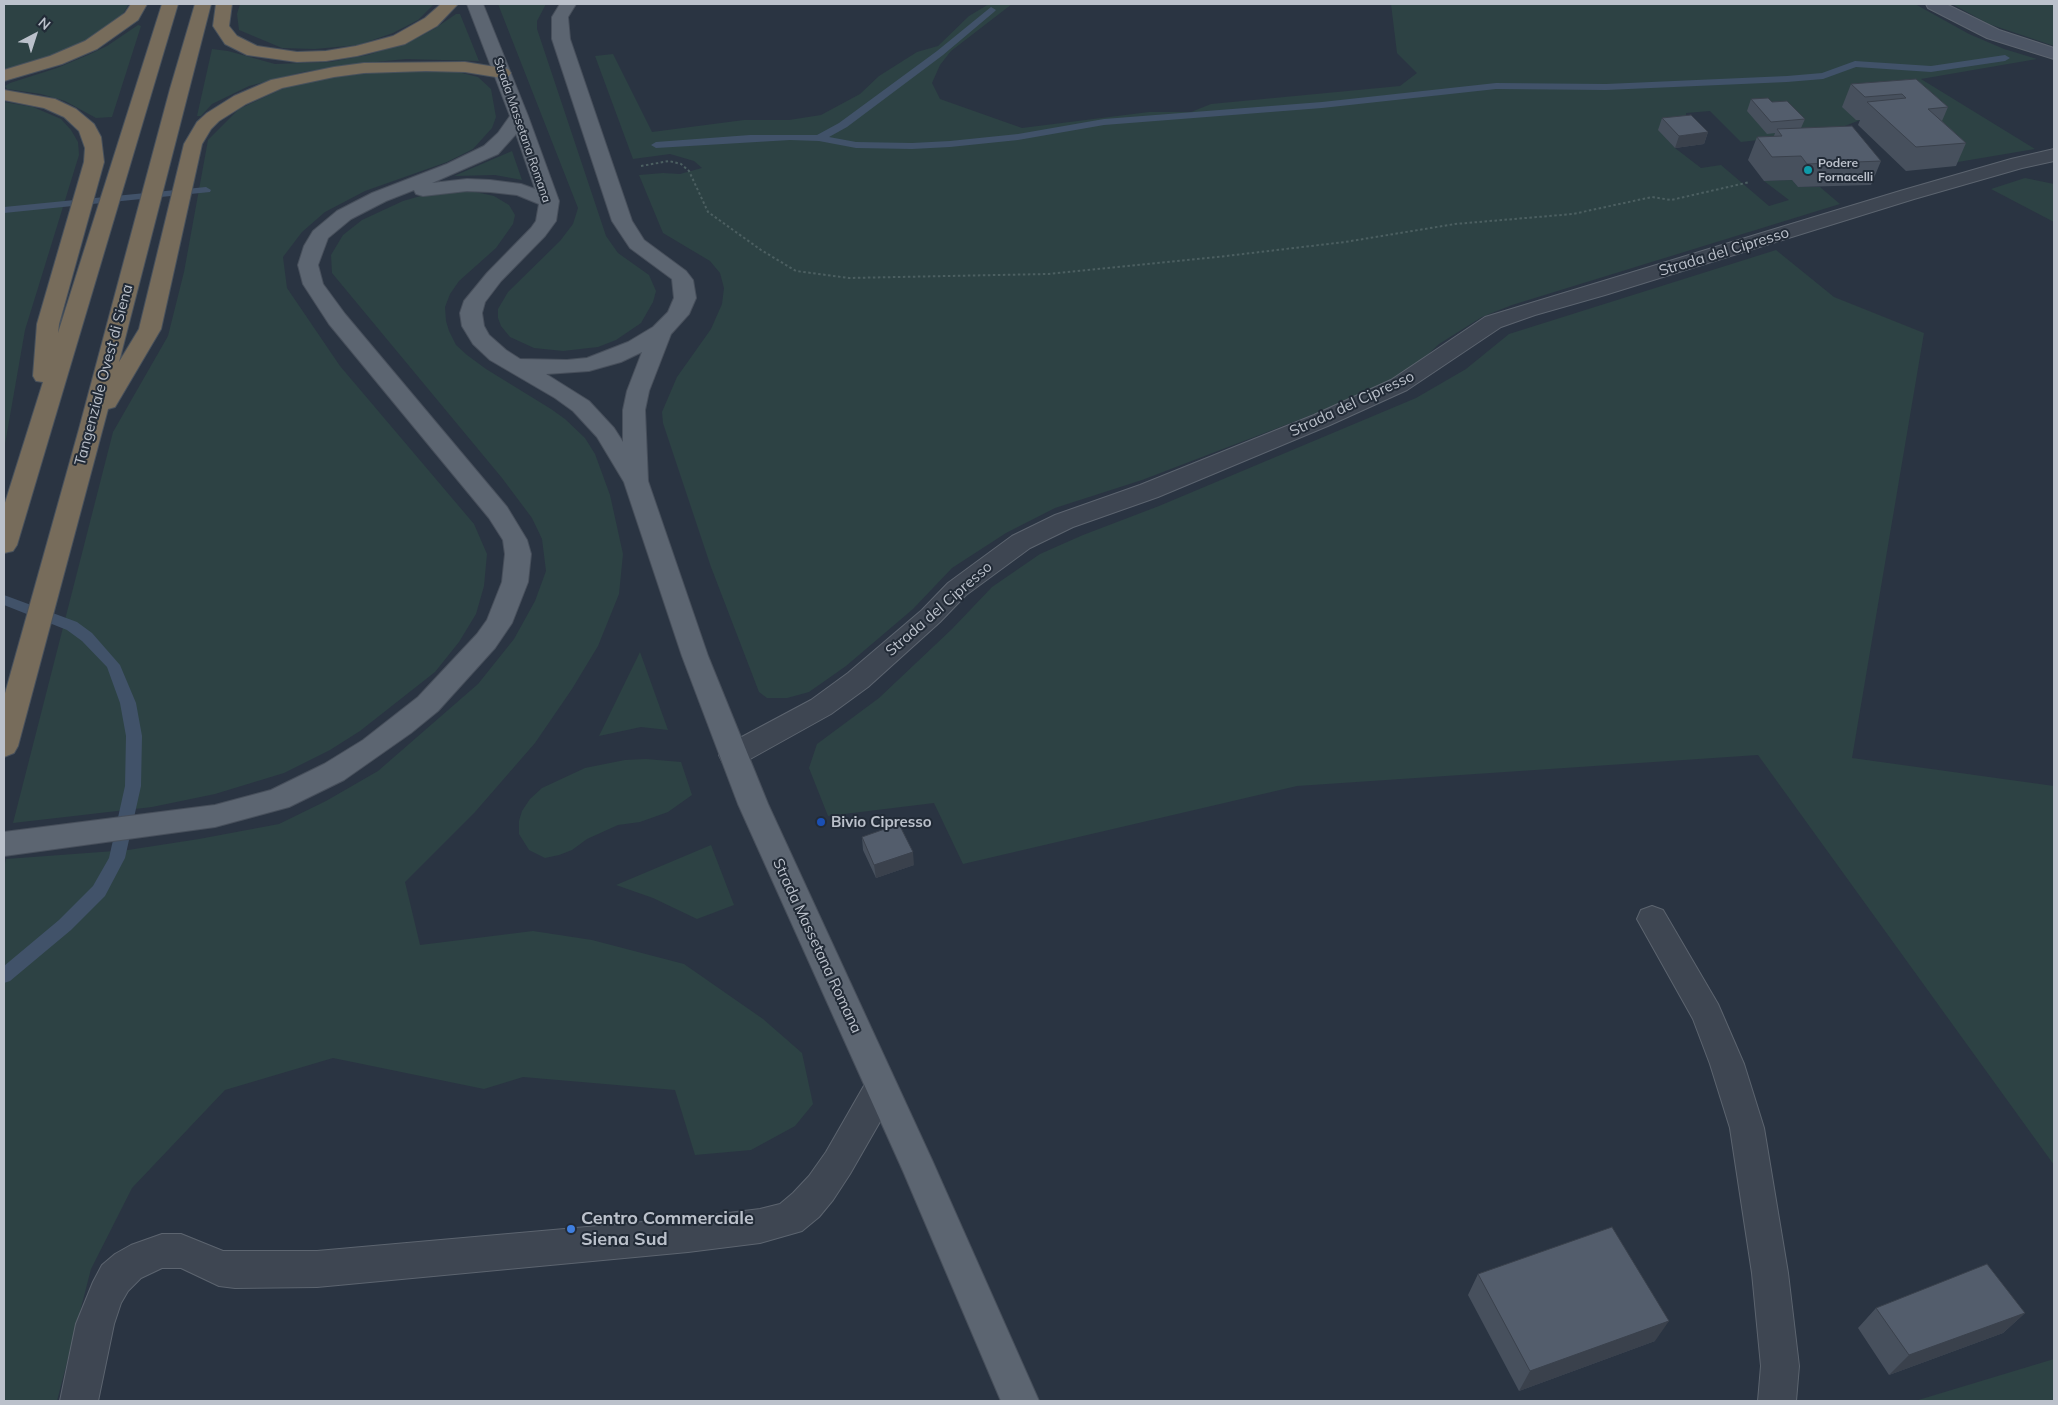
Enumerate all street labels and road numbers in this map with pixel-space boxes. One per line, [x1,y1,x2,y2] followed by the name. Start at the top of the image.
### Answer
[490,56,554,204] street label: Strada Massetana Romana
[1657,224,1791,280] street label: Strada del Cipresso
[71,282,137,468] street label: Tangenziale Ovest di Siena
[1287,367,1417,441] street label: Strada del Cipresso
[882,558,996,660] street label: Strada del Cipresso
[769,856,865,1036] street label: Strada Massetana Romana

